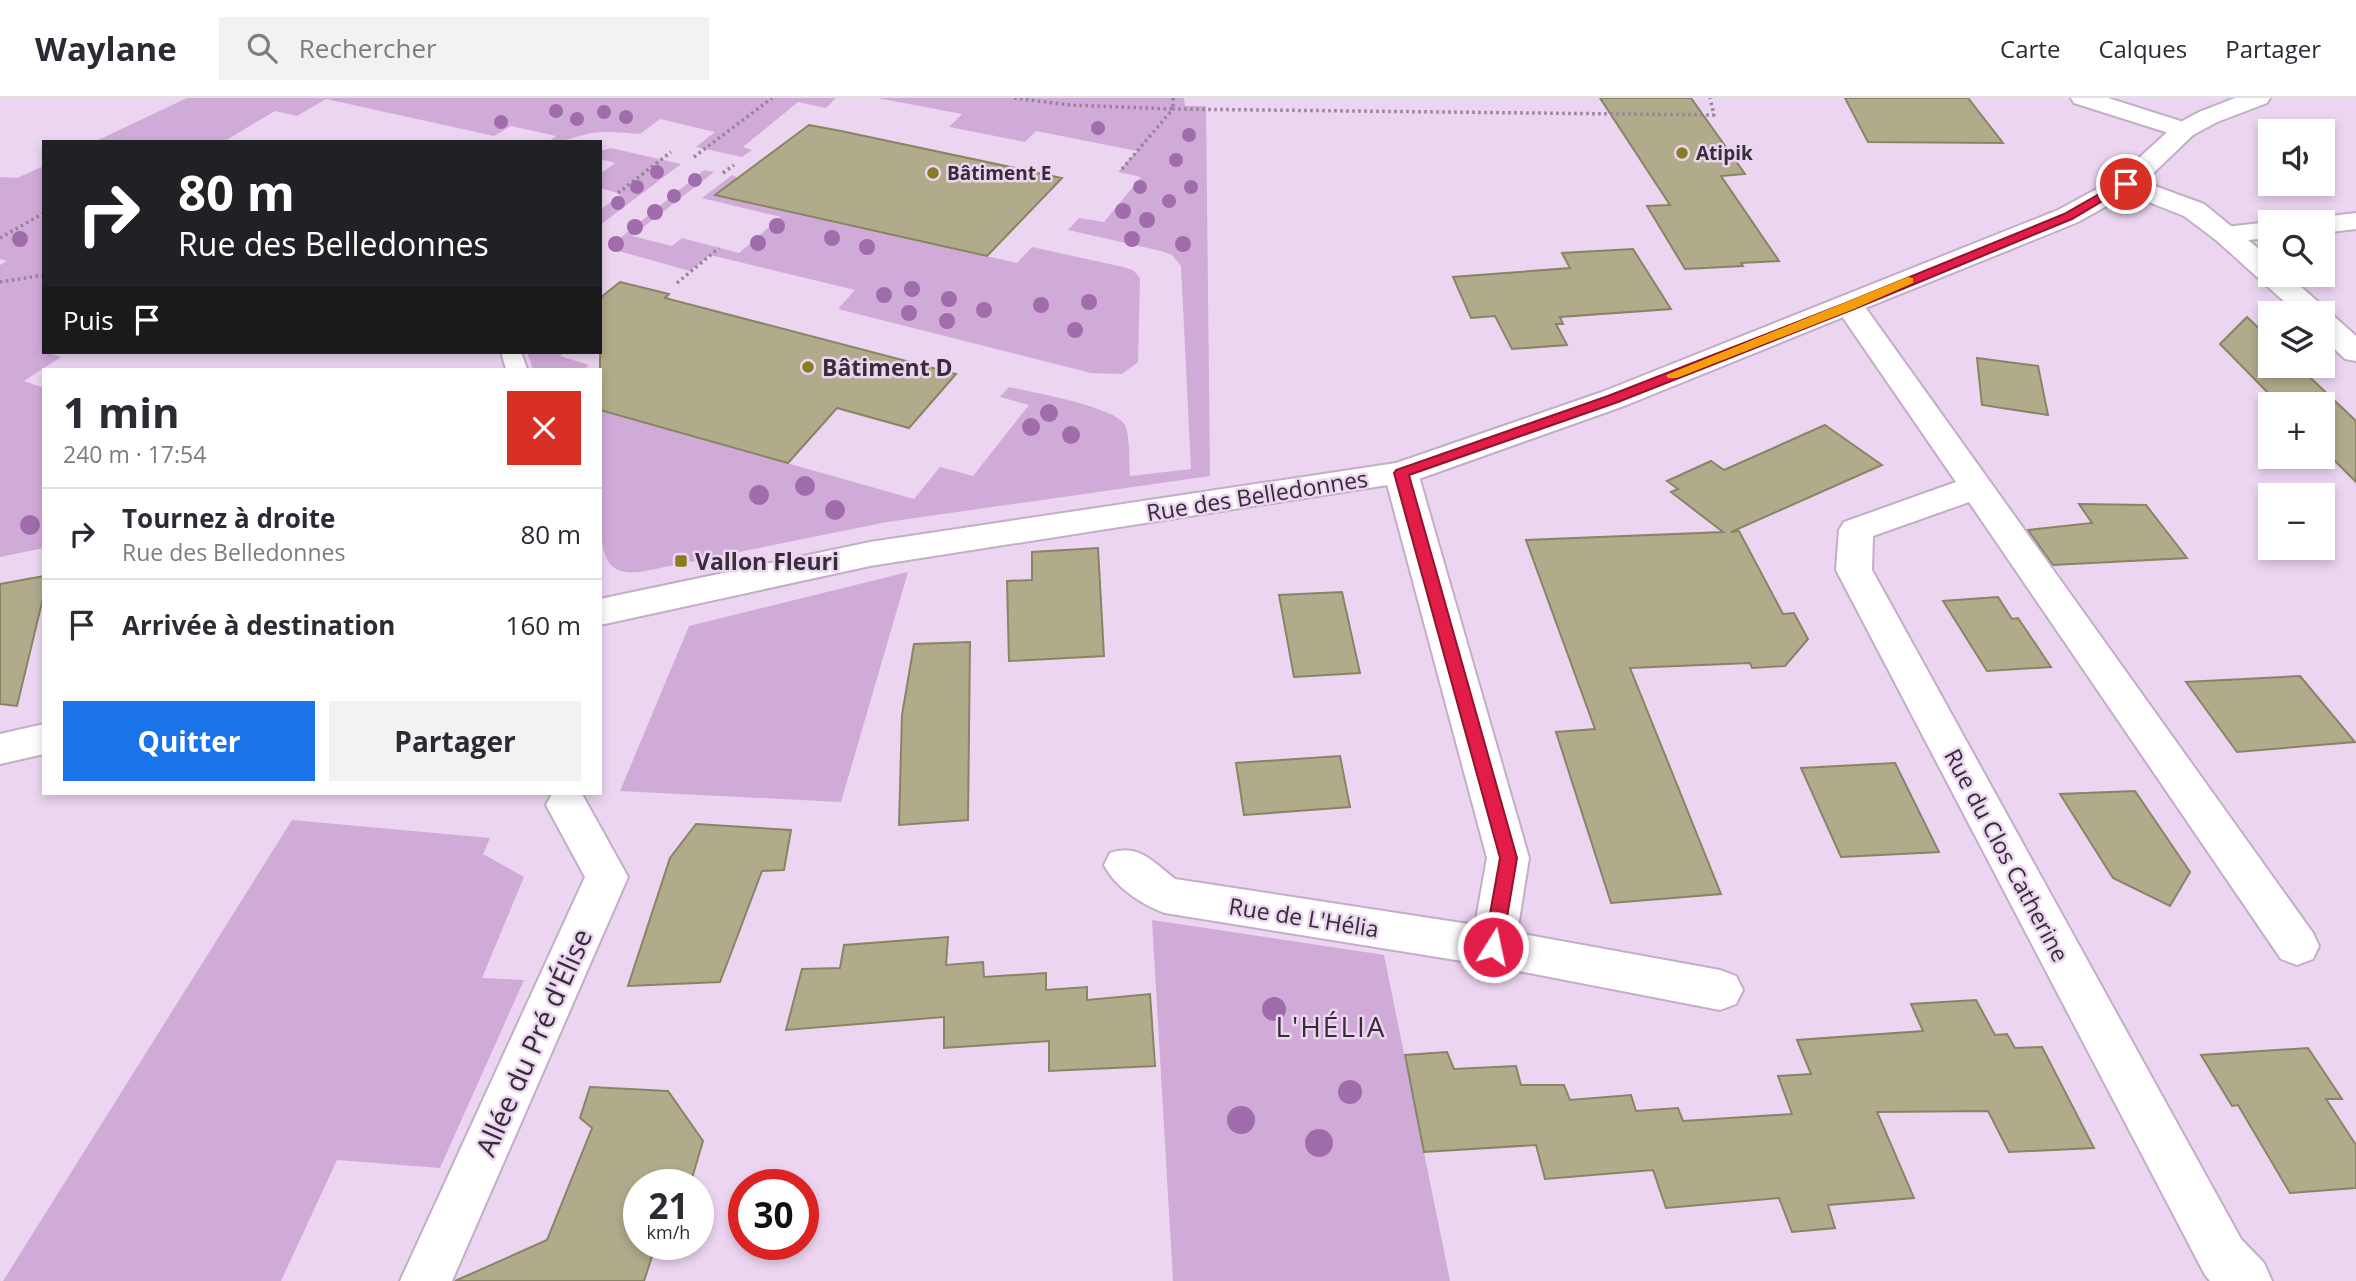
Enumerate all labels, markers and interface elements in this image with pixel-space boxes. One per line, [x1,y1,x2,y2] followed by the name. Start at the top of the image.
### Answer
[219,17,709,80] search box
[35,26,177,71] text: Waylane
[243,29,281,67] icon: search
[299,30,437,66] text: Rechercher
[2000,32,2060,65] text: Carte
[2098,32,2187,65] text: Calques
[2225,32,2321,65] text: Partager
[2258,119,2335,560] map controls
[2258,119,2335,196] button: sound
[1696,140,1753,166] place label: Atipik
[1674,145,1690,161] marker: Atipik
[2096,154,2156,214] pin
[178,159,295,225] text: 80 m
[947,160,1051,186] place label: Bâtiment E
[925,165,941,181] marker: Bâtiment E
[2107,165,2145,203] icon: arrive
[63,168,154,259] icon: right
[2258,210,2335,287] button: search
[178,222,489,265] text: Rue des Belledonnes
[128,301,166,339] icon: arrive
[2258,301,2335,378] button: layers
[63,302,114,338] text: Puis
[822,351,953,383] place label: Bâtiment D
[800,359,816,375] marker: Bâtiment D
[63,383,180,440] text: 1 min
[507,391,581,465] button: close
[2258,392,2335,469] button: +
[63,438,206,470] text: 240 m · 17:54
[1144,462,1370,528] street label: Rue des Belledonnes
[2258,483,2335,560] button: −
[122,500,335,536] text: Tournez à droite
[63,515,101,553] icon: right
[520,516,581,552] text: 80 m
[122,536,345,568] text: Rue des Belledonnes
[695,545,839,577] place label: Vallon Fleuri
[673,553,689,569] marker: Vallon Fleuri
[63,606,101,644] icon: arrive
[122,607,395,643] text: Arrivée à destination
[506,607,581,643] text: 160 m
[63,701,315,781] button: Quitter
[329,701,581,781] button: Partager
[1937,743,2077,967] street label: Rue du Clos Catherine
[1227,889,1381,945] street label: Rue de L'Hélia
[1456,910,1530,984] position arrow
[466,922,600,1162] street label: Allée du Pré d'Élise
[1275,1007,1387,1045] district label: L'HÉLIA
[728,1169,819,1260] speed limit sign: 30
[648,1182,689,1229] text: 21
[647,1220,690,1244] text: km/h

